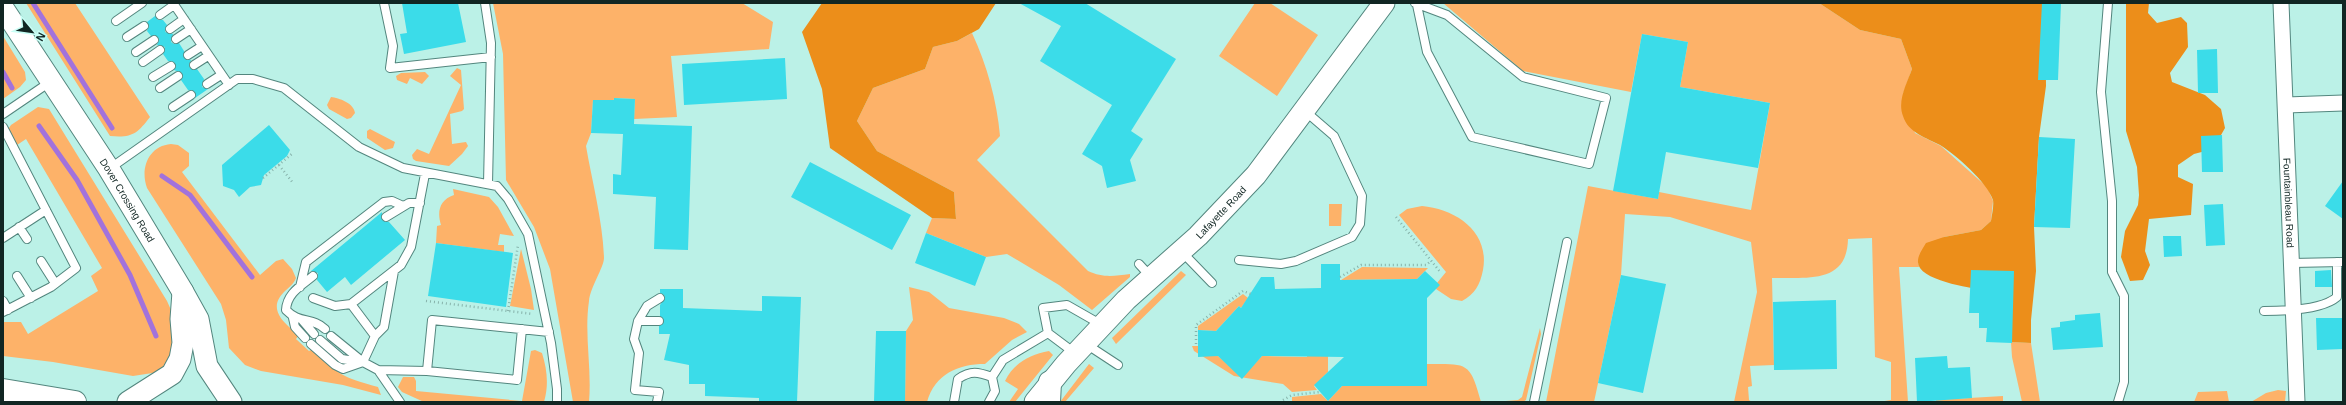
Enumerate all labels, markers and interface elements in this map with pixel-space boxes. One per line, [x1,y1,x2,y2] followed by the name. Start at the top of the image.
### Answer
[12,12,52,52] north arrow
[34,30,48,43] text: N
[98,157,157,244] street label: Dover Crossing Road
[2281,158,2296,248] street label: Fountainbleau Road
[1194,184,1248,241] street label: Lafayette Road

